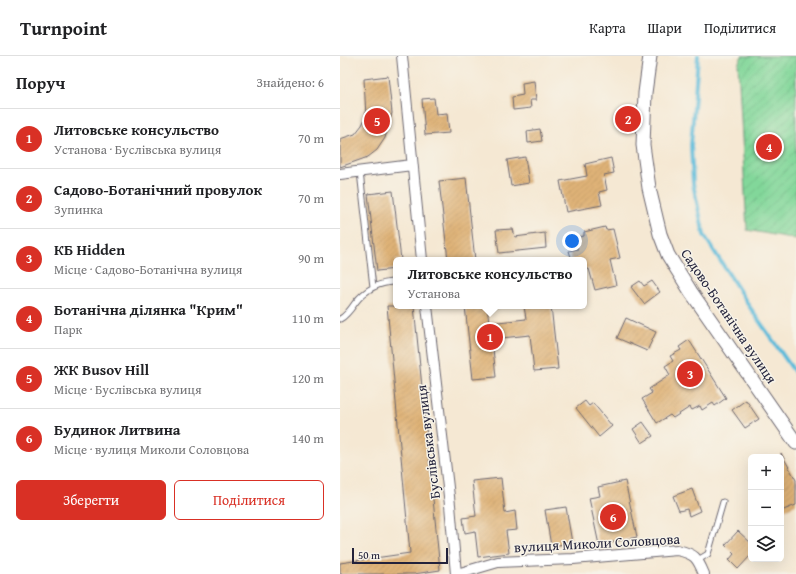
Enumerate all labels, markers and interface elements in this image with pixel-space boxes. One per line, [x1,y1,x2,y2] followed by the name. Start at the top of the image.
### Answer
[20,14,107,42] text: Turnpoint
[589,18,626,38] text: Карта
[648,18,682,38] text: Шари
[704,18,776,38] text: Поділитися
[16,70,65,95] text: Поруч
[256,73,324,92] text: Знайдено: 6
[615,104,641,134] pin: 2
[364,106,390,136] pin: 5
[54,119,219,140] text: Литовське консульство
[26,129,32,148] text: 1
[298,129,324,148] text: 70 m
[756,132,782,162] pin: 4
[54,140,221,159] text: Установа · Буслівська вулиця
[54,179,262,200] text: Садово-Ботанічний провулок
[26,189,32,208] text: 2
[298,189,324,208] text: 70 m
[54,200,103,219] text: Зупинка
[562,231,582,251] your location
[54,239,125,260] text: КБ Hidden
[676,245,782,387] street label: Садово-Ботанічна вулиця
[26,249,32,268] text: 3
[298,249,324,268] text: 90 m
[393,257,587,309] popup
[54,260,242,279] text: Місце · Садово-Ботанічна вулиця
[407,263,573,284] text: Литовське консульство
[407,284,460,303] text: Установа
[54,299,243,320] text: Ботанічна ділянка "Крим"
[26,309,32,328] text: 4
[292,309,324,328] text: 110 m
[54,320,82,339] text: Парк
[477,322,503,352] pin: 1
[54,359,149,380] text: ЖК Busov Hill
[677,359,703,389] pin: 3
[26,369,32,388] text: 5
[292,369,324,388] text: 120 m
[54,380,201,399] text: Місце · Буслівська вулиця
[411,384,445,500] street label: Буслівська вулиця
[54,419,181,440] text: Будинок Литвина
[26,429,32,448] text: 6
[292,429,324,448] text: 140 m
[54,440,249,459] text: Місце · вулиця Миколи Соловцова
[748,454,784,562] map controls
[748,454,784,490] button: +
[16,480,166,520] button: Зберегти
[174,480,324,520] button: Поділитися
[748,490,784,526] button: −
[600,502,626,532] pin: 6
[748,526,784,562] button: layers
[514,529,681,557] street label: вулиця Миколи Соловцова
[352,546,448,565] scale bar
[358,547,380,563] text: 50 m

